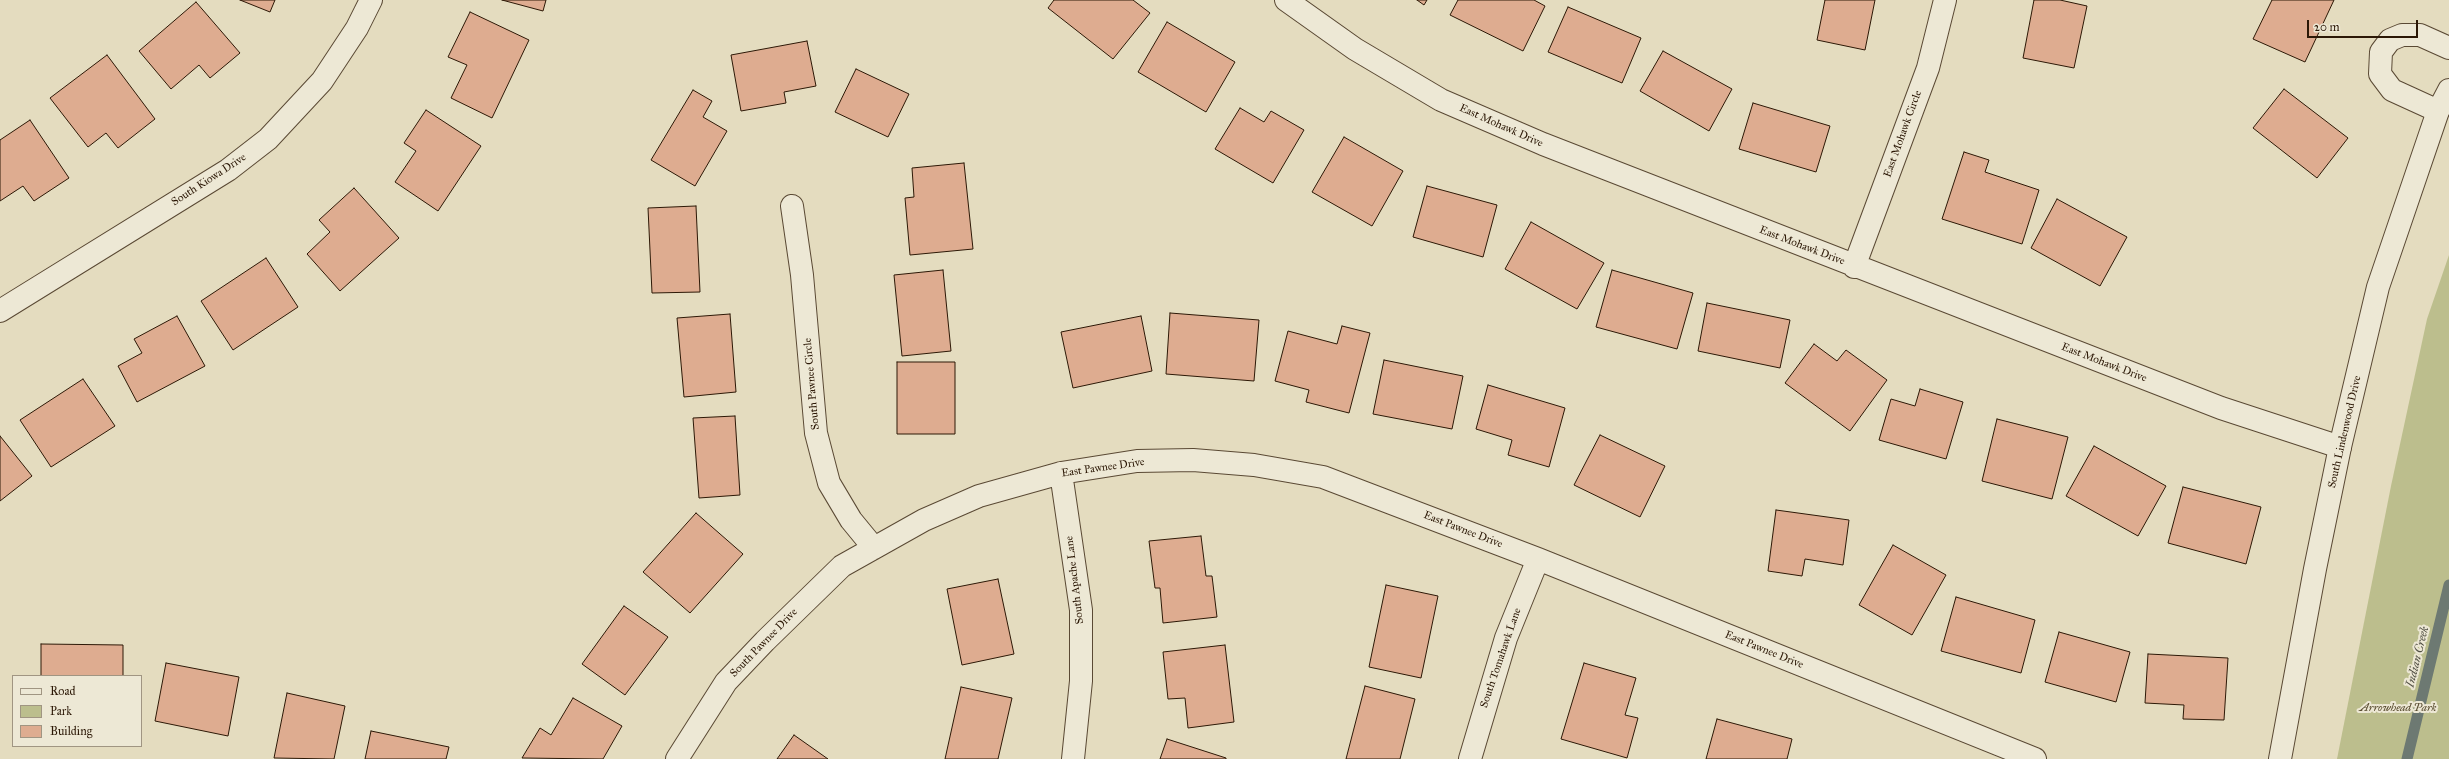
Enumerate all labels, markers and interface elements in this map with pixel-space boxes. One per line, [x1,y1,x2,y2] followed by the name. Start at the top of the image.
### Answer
[2309,12,2420,38] scale bar
[2314,20,2340,34] text: 20 m
[1881,89,1925,179] street label: East Mohawk Circle
[1457,102,1545,150] street label: East Mohawk Drive
[169,151,249,209] street label: South Kiowa Drive
[1757,224,1847,268] street label: East Mohawk Drive
[801,337,823,431] street label: South Pawnee Circle
[2059,341,2149,385] street label: East Mohawk Drive
[2326,375,2364,489] street label: South Lindenwood Drive
[1061,456,1145,480] street label: East Pawnee Drive
[1422,509,1504,551] street label: East Pawnee Drive
[1063,535,1087,625] street label: South Apache Lane
[728,606,800,680] street label: South Pawnee Drive
[1478,606,1524,710] street label: South Tomahawk Lane
[2403,625,2433,689] water label: Indian Creek
[1723,628,1805,672] street label: East Pawnee Drive
[12,675,142,747] legend
[50,684,76,698] text: Road
[2360,701,2436,715] park label: Arrowhead Park
[50,704,72,718] text: Park
[50,724,92,738] text: Building

